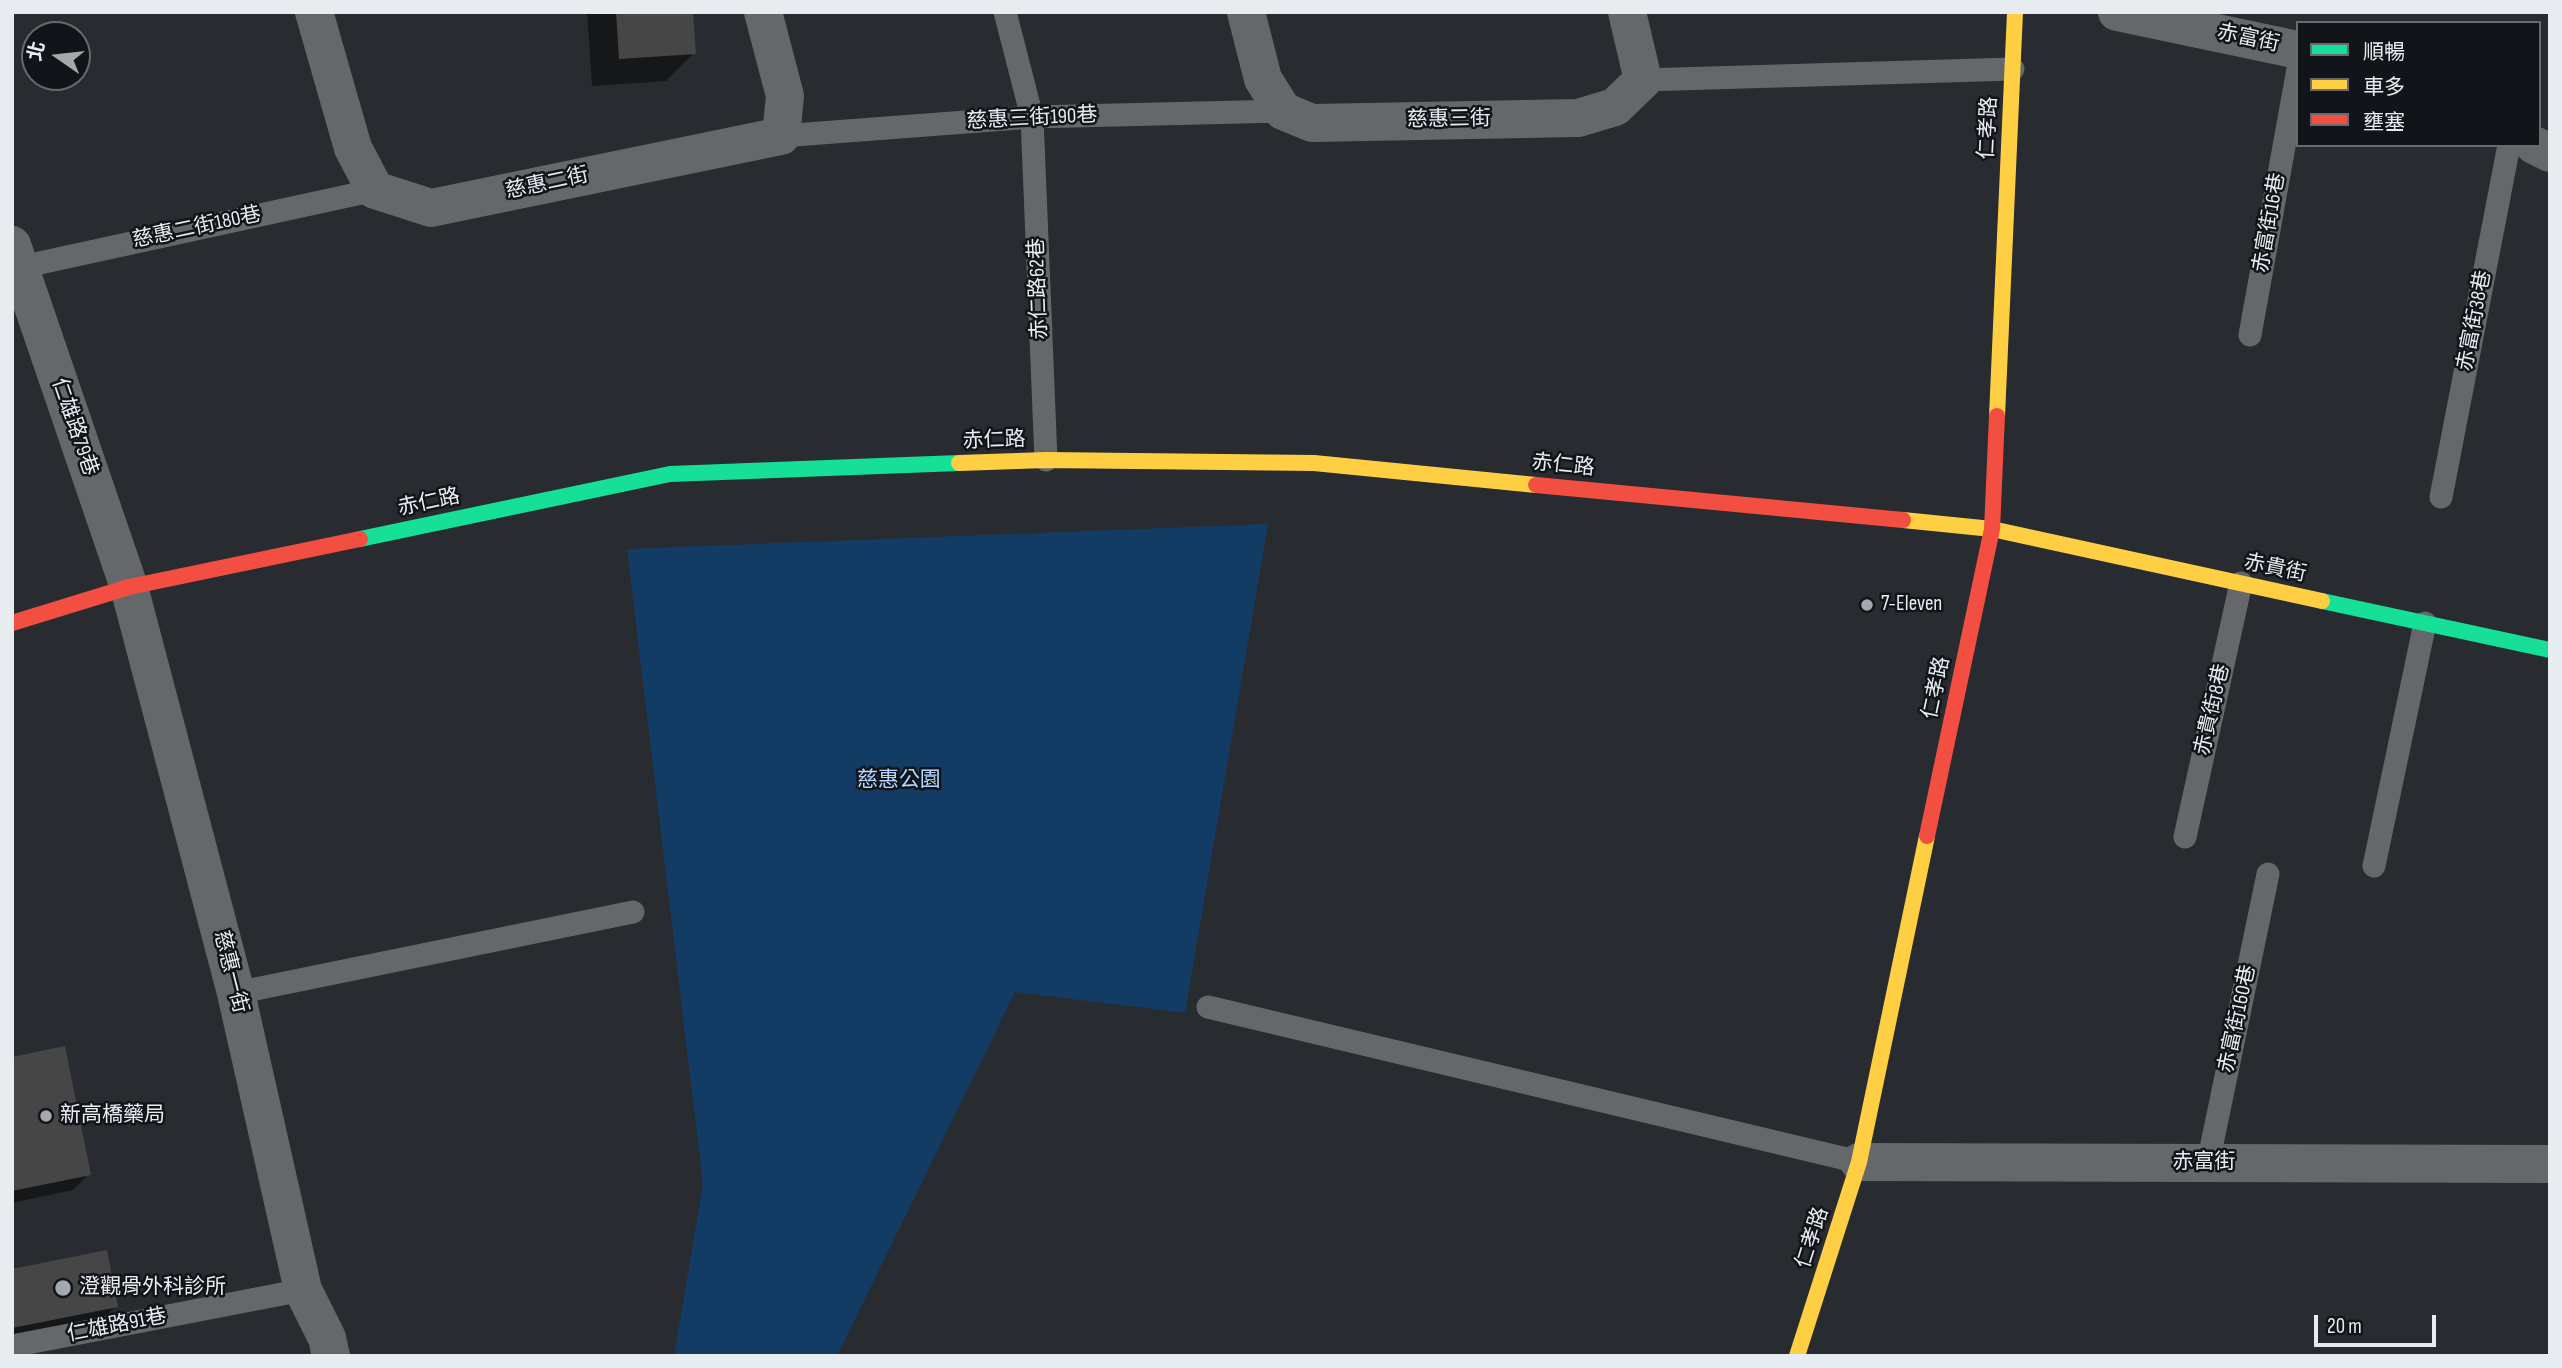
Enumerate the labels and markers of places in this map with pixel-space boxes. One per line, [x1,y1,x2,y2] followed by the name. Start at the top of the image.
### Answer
[1881,592,1942,618] place label: 7-Eleven
[1859,597,1875,613] marker: 7-Eleven
[60,1103,165,1129] place label: 新高橋藥局
[38,1108,54,1124] marker: 新高橋藥局
[79,1275,226,1301] place label: 澄觀骨外科診所
[53,1278,73,1298] marker: 澄觀骨外科診所

